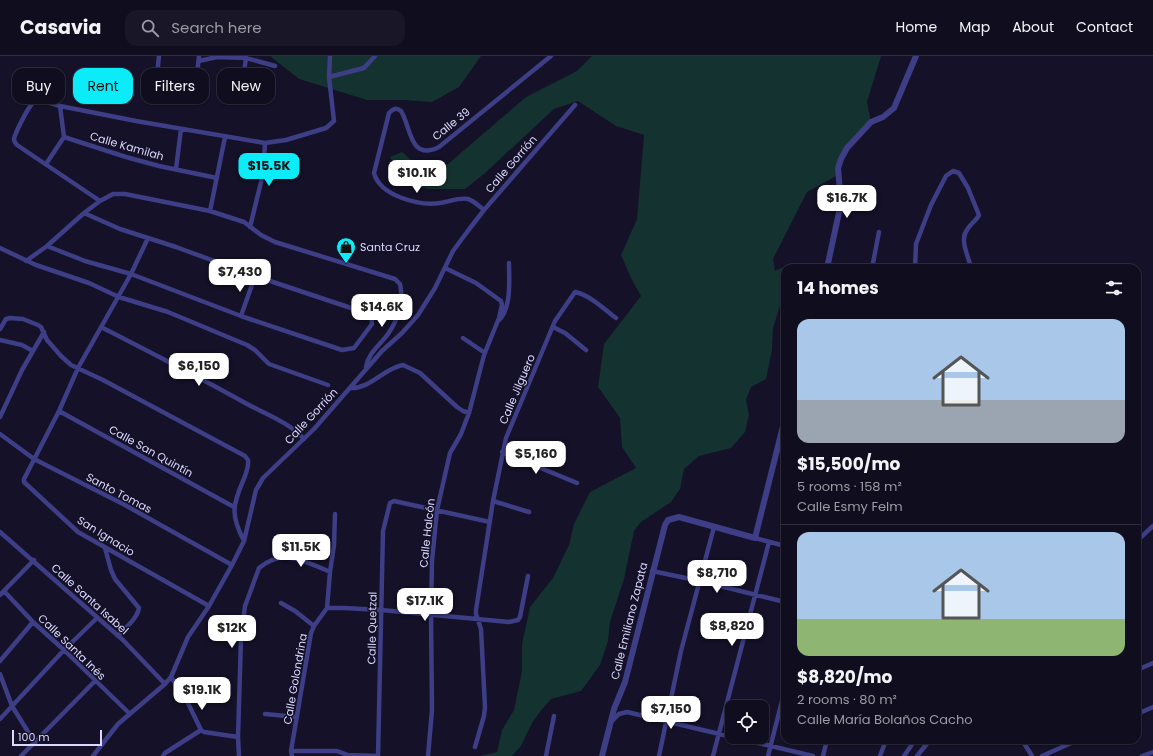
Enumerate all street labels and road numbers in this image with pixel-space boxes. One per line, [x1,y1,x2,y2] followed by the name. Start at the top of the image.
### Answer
[429,104,473,144] street label: Calle 39
[88,128,166,164] street label: Calle Kamilah
[481,132,541,196] street label: Calle Gorrión
[495,351,539,427] street label: Calle Jilguero
[281,384,341,448] street label: Calle Gorrión
[106,421,196,481] street label: Calle San Quintín
[83,469,155,517] street label: Santo Tomas
[415,498,439,568] street label: Calle Halcón
[74,512,138,560] street label: San Ignacio
[48,560,132,638] street label: Calle Santa Isabel
[607,561,651,681] street label: Calle Emiliano Zapata
[363,591,381,665] street label: Calle Quetzal
[35,610,110,684] street label: Calle Santa Inés
[279,632,311,726] street label: Calle Golondrina

